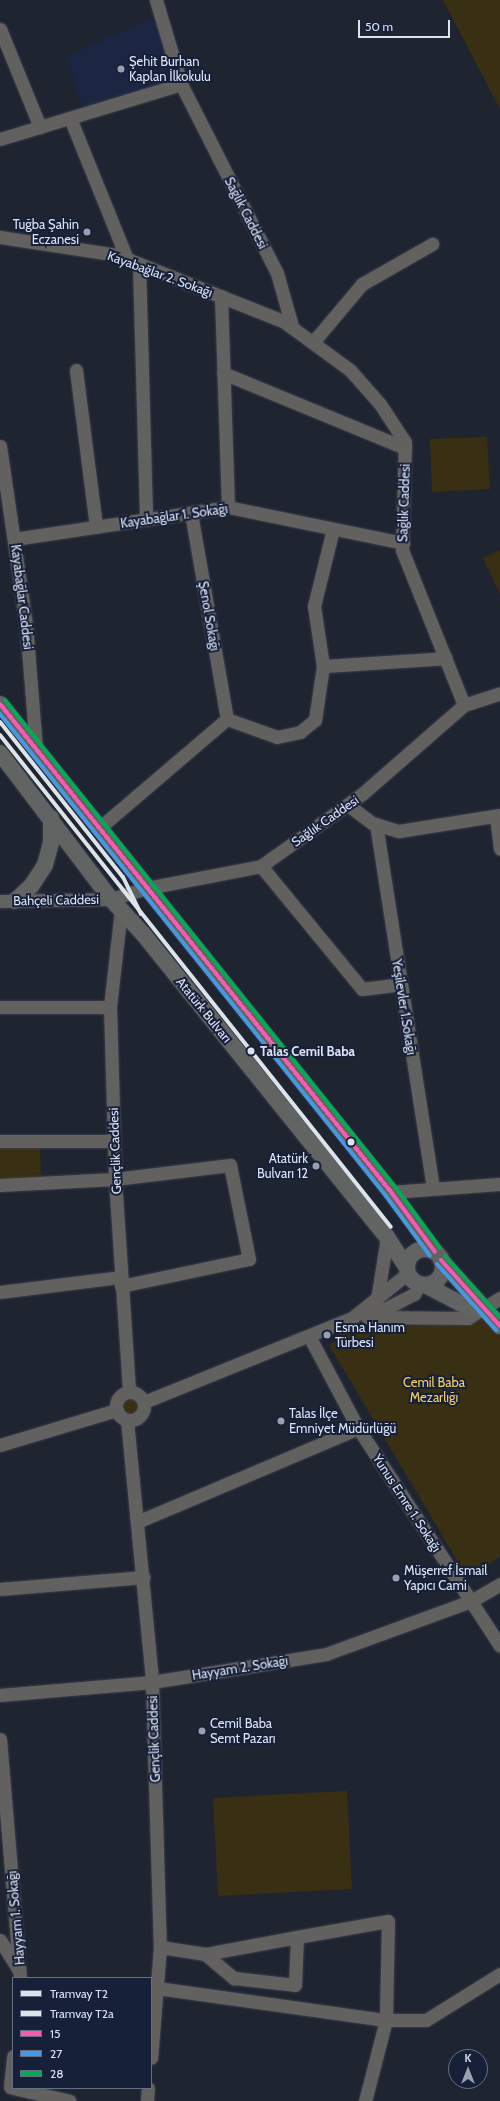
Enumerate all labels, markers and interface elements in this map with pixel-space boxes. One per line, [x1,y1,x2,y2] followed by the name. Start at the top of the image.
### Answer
[360,12,452,38] scale bar
[365,19,393,34] text: 50 m
[129,54,211,85] place label: Şehit Burhan Kaplan İlkokulu
[116,64,126,74] marker: Şehit Burhan Kaplan İlkokulu
[221,175,271,251] street label: Sağlık Caddesi
[13,217,79,248] place label: Tuğba Şahin Eczanesi
[82,227,92,237] marker: Tuğba Şahin Eczanesi
[105,248,215,300] street label: Kayabağlar 2. Sokağı
[395,464,413,542] street label: Sağlık Caddesi
[119,501,229,531] street label: Kayabağlar 1. Sokağı
[8,544,36,650] street label: Kayabağlar Caddesi
[195,580,223,652] street label: Şenol Sokağı
[288,792,362,850] street label: Sağlık Caddesi
[13,891,99,909] street label: Bahçeli Caddesi
[389,958,419,1056] street label: Yeşilevler 1.Sokağı
[173,974,235,1046] street label: Atatürk Bulvarı
[260,1043,355,1059] place label: Talas Cemil Baba
[244,1044,258,1058] marker: Talas Cemil Baba
[106,1107,124,1195] street label: Gençlik Caddesi
[346,1137,356,1147] unlabelled marker
[257,1151,308,1182] place label: Atatürk Bulvarı 12
[311,1161,321,1171] marker: Atatürk Bulvarı 12
[335,1320,405,1351] place label: Esma Hanım Türbesi
[322,1330,332,1340] marker: Esma Hanım Türbesi
[403,1375,465,1406] park label: Cemil Baba Mezarlığı
[289,1406,396,1437] place label: Talas İlçe Emniyet Müdürlüğü
[276,1416,286,1426] marker: Talas İlçe Emniyet Müdürlüğü
[370,1451,444,1555] street label: Yunus Emre 1. Sokağı
[404,1563,487,1594] place label: Müşerref İsmail Yapıcı Cami
[391,1573,401,1583] marker: Müşerref İsmail Yapıcı Cami
[191,1653,289,1683] street label: Hayyam 2. Sokağı
[145,1695,163,1783] street label: Gençlik Caddesi
[210,1716,276,1747] place label: Cemil Baba Semt Pazarı
[197,1726,207,1736] marker: Cemil Baba Semt Pazarı
[4,1870,28,1966] street label: Hayyam 1. Sokağı
[12,1977,152,2089] legend
[50,1986,108,2001] text: Tramvay T2
[50,2006,114,2021] text: Tramvay T2a
[50,2026,60,2041] text: 15
[50,2046,62,2061] text: 27
[448,2049,488,2089] north arrow
[465,2051,471,2065] text: K
[50,2066,64,2081] text: 28

